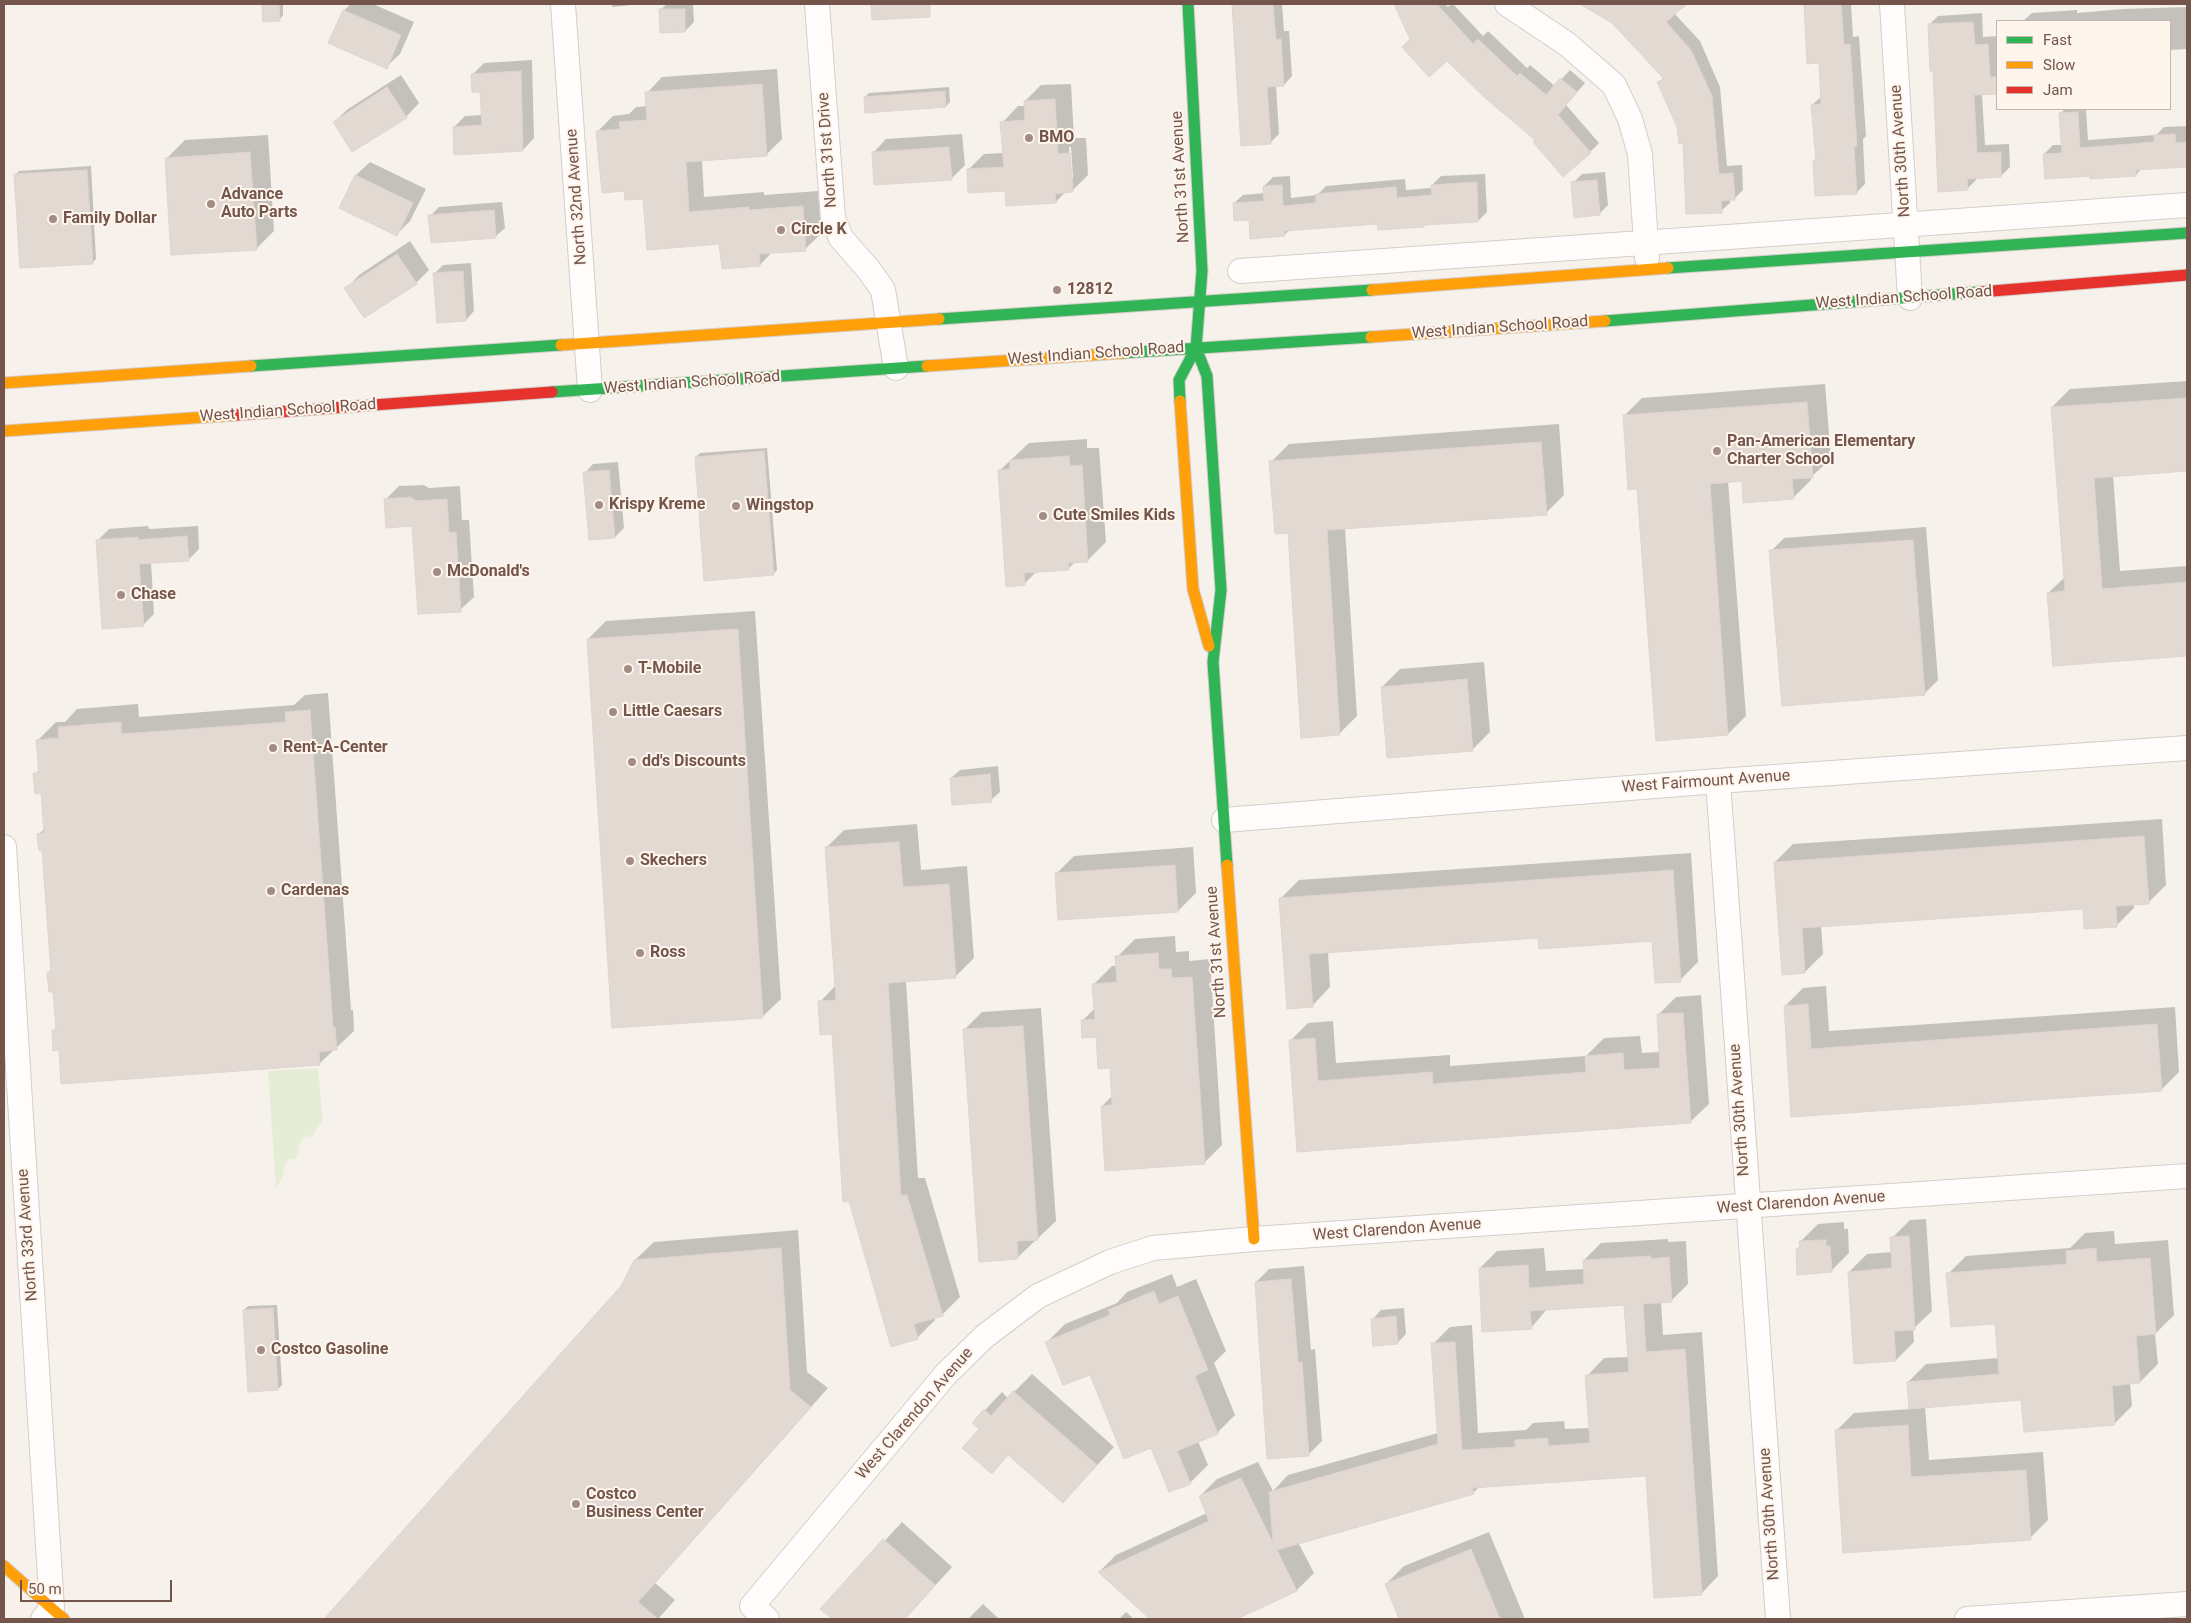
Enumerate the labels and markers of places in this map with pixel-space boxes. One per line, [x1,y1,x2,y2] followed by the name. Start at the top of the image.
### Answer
[1039,128,1074,148] place label: BMO
[1023,132,1035,144] marker: BMO
[221,185,298,223] place label: Advance Auto Parts
[205,198,217,210] marker: Advance Auto Parts
[63,209,157,229] place label: Family Dollar
[47,213,59,225] marker: Family Dollar
[791,220,847,240] place label: Circle K
[775,224,787,236] marker: Circle K
[1067,280,1113,300] place label: 12812
[1051,284,1063,296] marker: 12812
[1727,432,1915,470] place label: Pan-American Elementary Charter School
[1711,445,1723,457] marker: Pan-American Elementary Charter School
[609,495,705,515] place label: Krispy Kreme
[746,496,814,516] place label: Wingstop
[593,499,605,511] marker: Krispy Kreme
[730,500,742,512] marker: Wingstop
[1053,506,1175,526] place label: Cute Smiles Kids
[1037,510,1049,522] marker: Cute Smiles Kids
[447,562,530,582] place label: McDonald's
[431,566,443,578] marker: McDonald's
[131,585,176,605] place label: Chase
[115,589,127,601] marker: Chase
[638,659,701,679] place label: T-Mobile
[622,663,634,675] marker: T-Mobile
[623,702,722,722] place label: Little Caesars
[607,706,619,718] marker: Little Caesars
[283,738,388,758] place label: Rent-A-Center
[267,742,279,754] marker: Rent-A-Center
[642,752,746,772] place label: dd's Discounts
[626,756,638,768] marker: dd's Discounts
[640,851,707,871] place label: Skechers
[624,855,636,867] marker: Skechers
[281,881,349,901] place label: Cardenas
[265,885,277,897] marker: Cardenas
[650,943,686,963] place label: Ross
[634,947,646,959] marker: Ross
[271,1340,388,1360] place label: Costco Gasoline
[255,1344,267,1356] marker: Costco Gasoline
[586,1485,704,1523] place label: Costco Business Center
[570,1498,582,1510] marker: Costco Business Center

